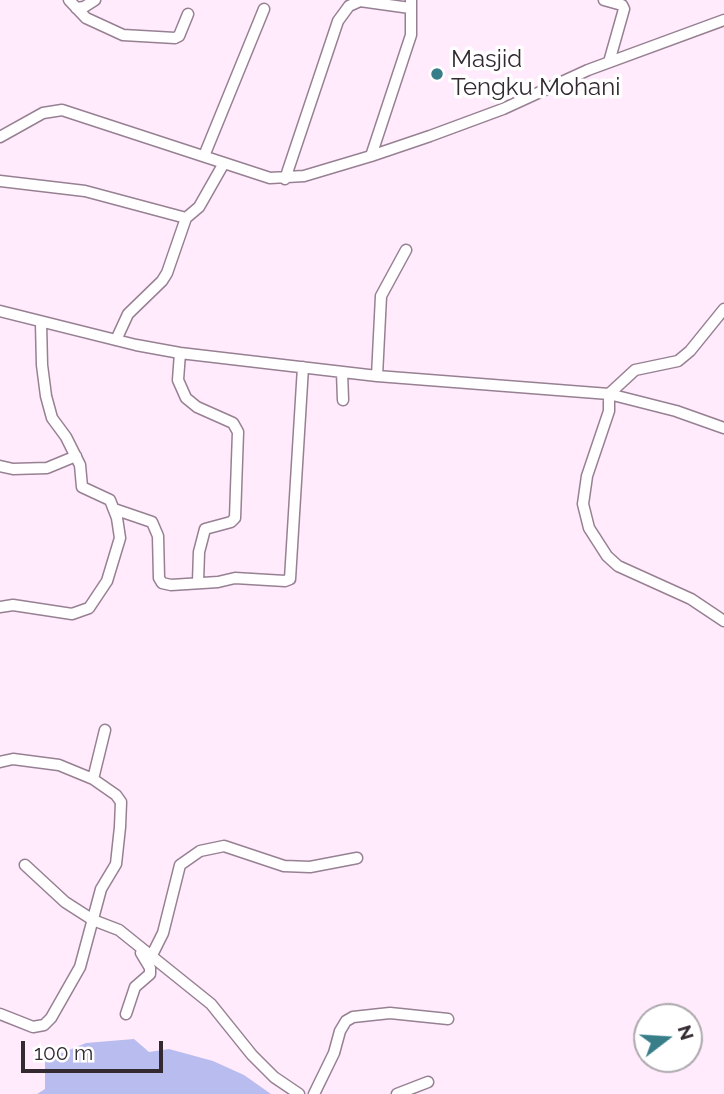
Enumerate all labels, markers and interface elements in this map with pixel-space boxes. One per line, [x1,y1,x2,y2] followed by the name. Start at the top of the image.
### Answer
[451,46,620,102] place label: Masjid Tengku Mohani
[429,66,445,82] marker: Masjid Tengku Mohani
[633,1003,703,1073] north arrow
[674,1022,699,1043] text: N
[24,1028,166,1072] scale bar
[34,1040,93,1065] text: 100 m

